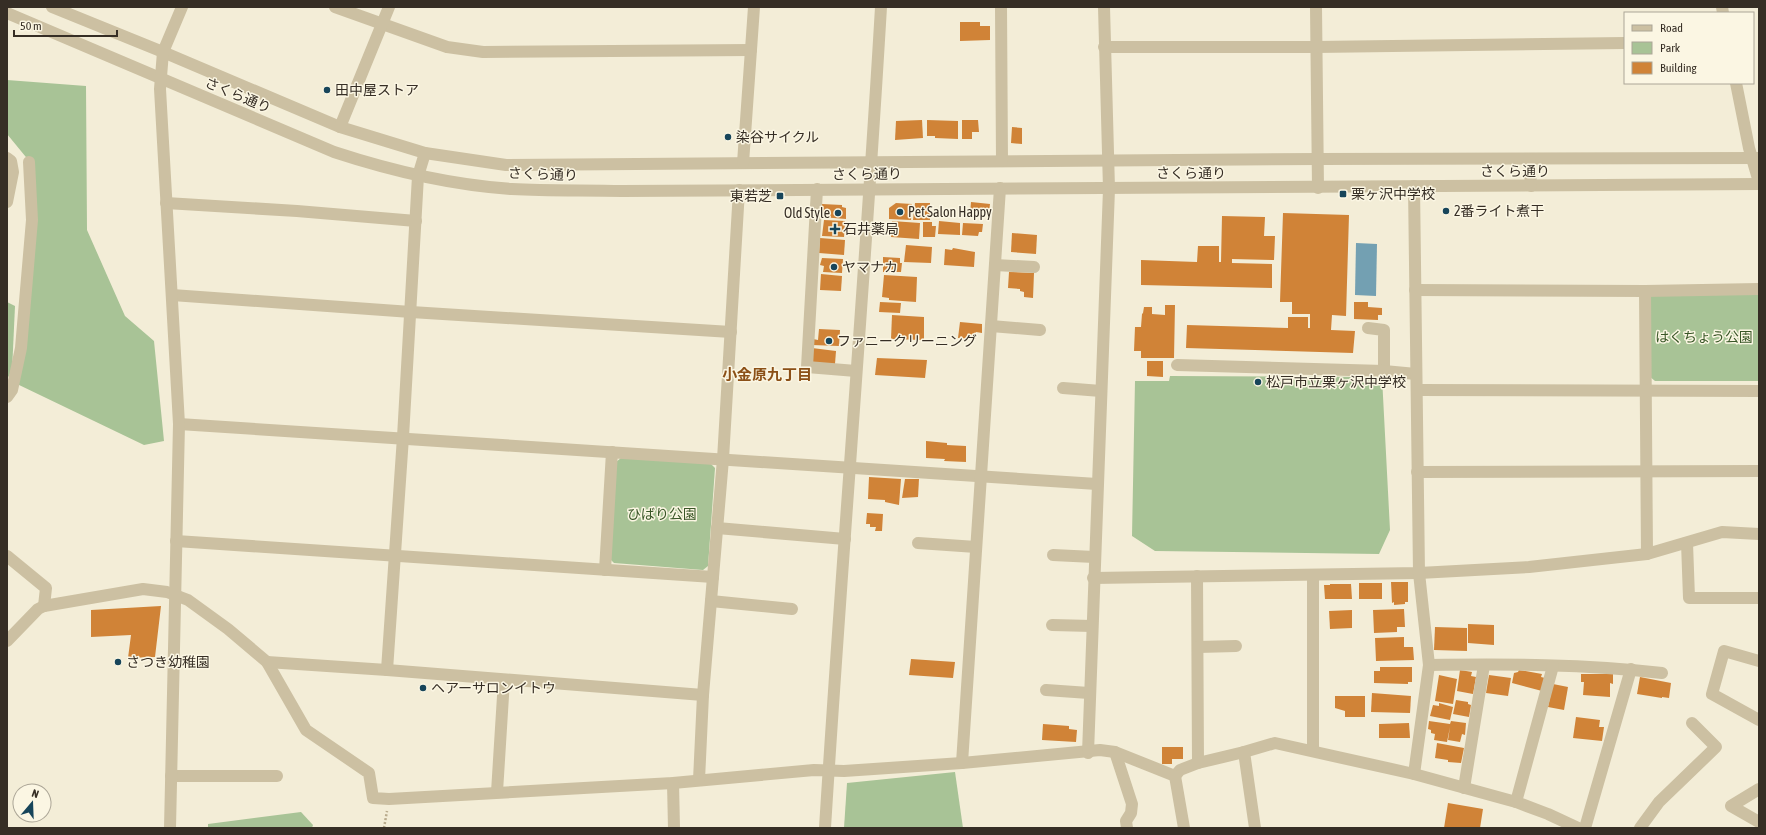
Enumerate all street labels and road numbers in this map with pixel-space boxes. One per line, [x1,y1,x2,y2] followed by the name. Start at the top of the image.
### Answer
[203,74,273,116] street label: さくら通り
[1480,163,1550,179] street label: さくら通り
[508,165,578,183] street label: さくら通り
[832,165,902,183] street label: さくら通り
[1156,165,1226,181] street label: さくら通り

